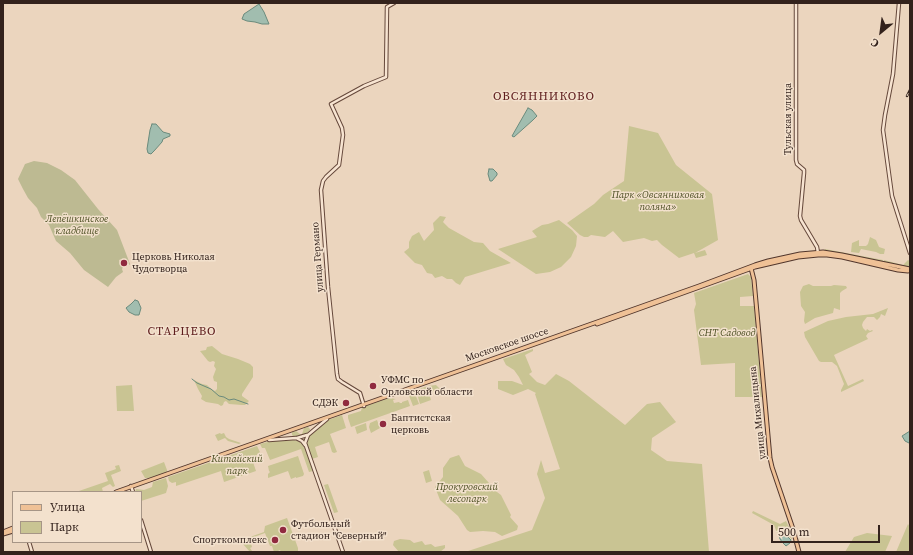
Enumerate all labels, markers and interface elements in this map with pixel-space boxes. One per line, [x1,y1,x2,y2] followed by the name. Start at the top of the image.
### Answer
[861,12,901,52] north arrow
[868,35,882,51] text: С
[782,83,794,155] street label: Тульская улица
[493,90,595,104] district label: ОВСЯННИКОВО
[612,189,704,212] park label: Парк «Овсянниковая поляна»
[46,213,108,236] park label: Лепёшкинское кладбище
[310,221,326,293] street label: улица Германо
[132,251,215,274] place label: Церковь Николая Чудотворца
[119,258,129,268] marker: Церковь Николая Чудотворца
[147,325,217,339] district label: СТАРЦЕВО
[464,325,550,365] street label: Московское шоссе
[699,327,755,339] park label: СНТ Садовод
[747,366,769,460] street label: улица Михалицына
[381,374,473,398] place label: УФМС по Орловской области
[368,381,378,391] marker: УФМС по Орловской области
[312,397,338,409] place label: СДЭК
[341,398,351,408] marker: СДЭК
[391,412,451,436] place label: Баптистская церковь
[378,419,388,429] marker: Баптистская церковь
[211,453,263,476] park label: Китайский парк
[436,481,498,504] park label: Прокуровский лесопарк
[12,491,142,543] legend
[50,499,85,515] text: Улица
[773,517,882,543] scale bar
[291,518,387,542] place label: Футбольный стадион "Северный"
[50,519,79,535] text: Парк
[778,524,810,540] text: 500 m
[278,525,288,535] marker: Футбольный стадион "Северный"
[193,534,267,546] place label: Спорткомплекс
[270,535,280,545] marker: Спорткомплекс

